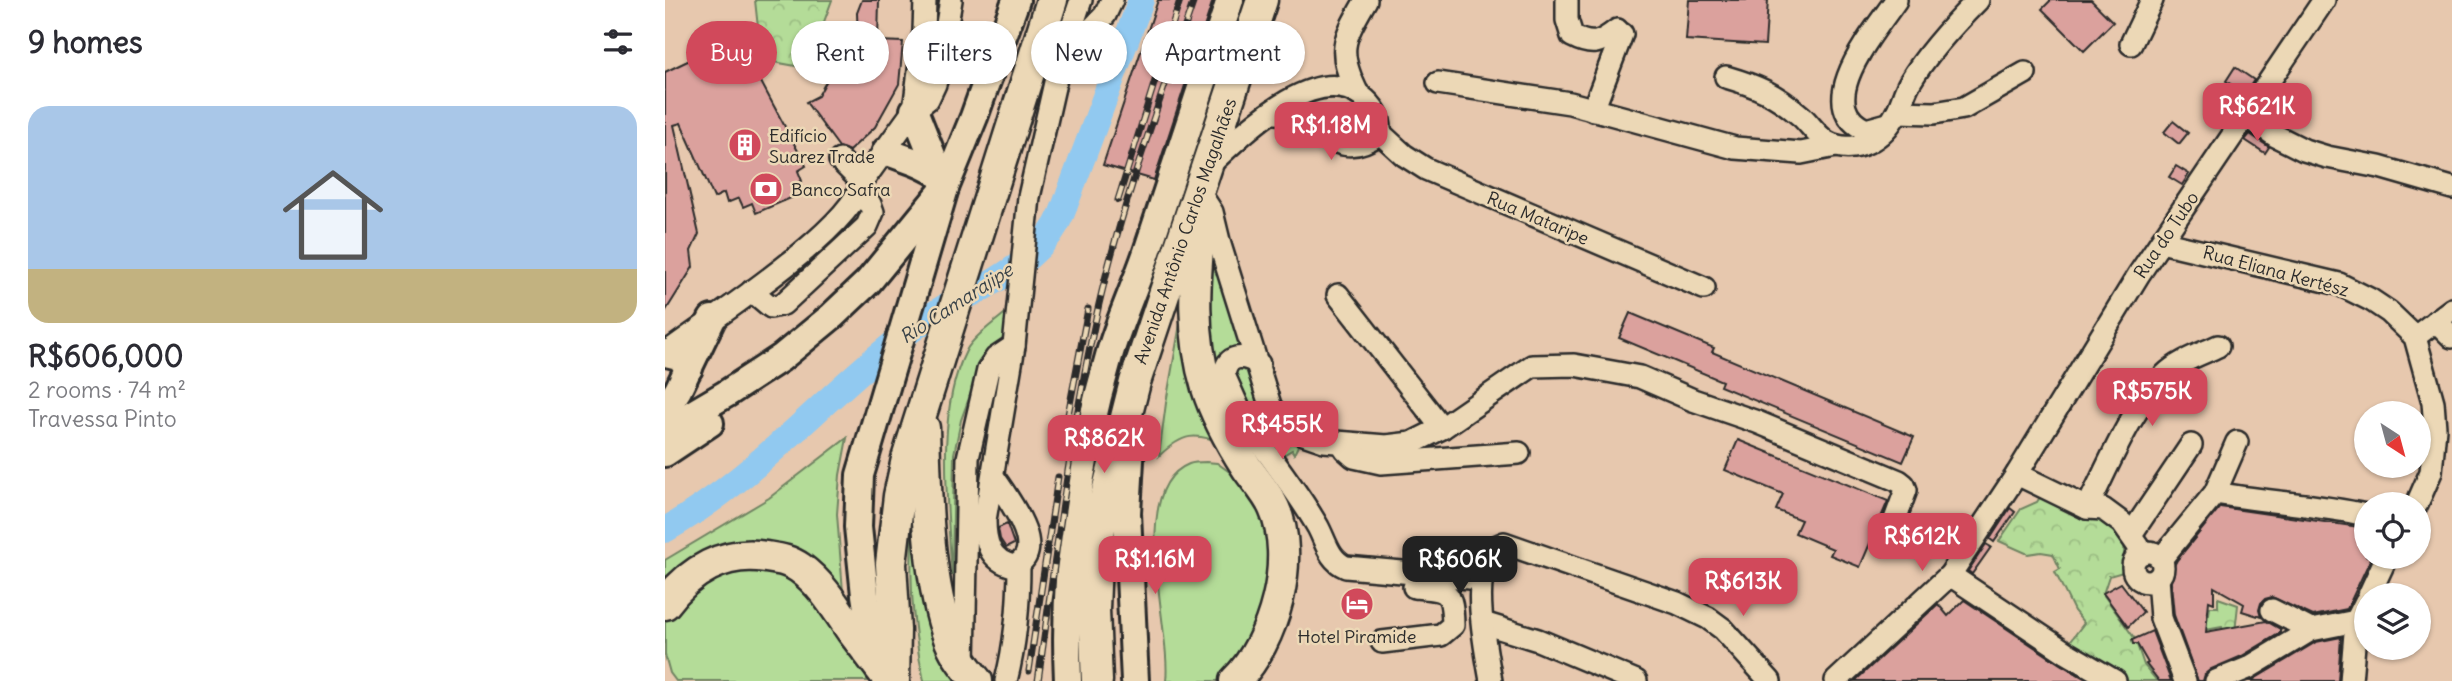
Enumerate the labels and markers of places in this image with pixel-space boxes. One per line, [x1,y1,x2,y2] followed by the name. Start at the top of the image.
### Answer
[2200,83,2314,143] pin: R$621K
[1266,102,1396,162] pin: R$1.18M
[769,124,875,168] place label: Edifício Suarez Trade
[726,126,764,164] building icon: Edifício Suarez Trade
[747,170,785,208] bank icon: Banco Safra
[791,178,891,201] place label: Banco Safra
[2095,368,2209,428] pin: R$575K
[1225,402,1339,461] pin: R$455K
[1047,416,1161,475] pin: R$862K
[1865,514,1979,573] pin: R$612K
[1090,536,1220,596] pin: R$1.16M
[1403,536,1517,596] pin: R$606K
[1686,558,1800,618] pin: R$613K
[1338,585,1376,623] hotel icon: Hotel Piramide
[1297,625,1417,648] place label: Hotel Piramide

